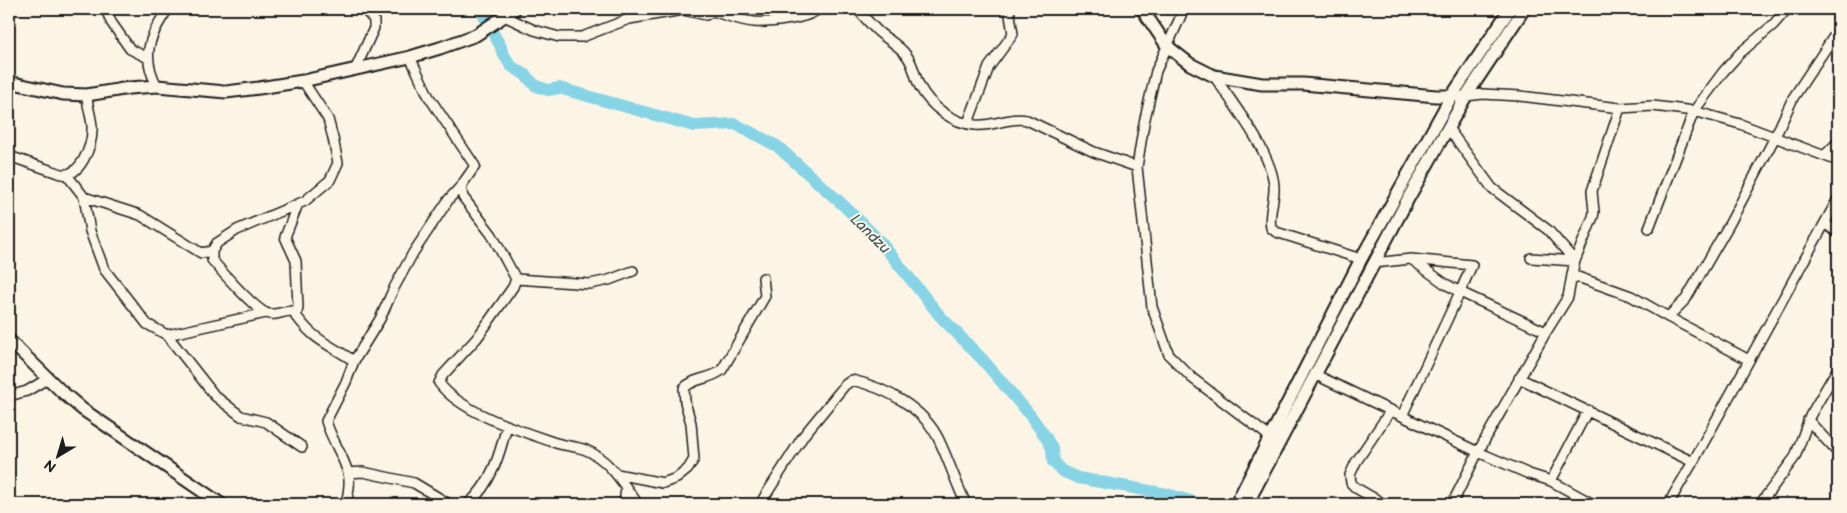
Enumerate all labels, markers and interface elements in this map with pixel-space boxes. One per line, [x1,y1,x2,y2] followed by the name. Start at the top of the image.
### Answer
[846,210,894,258] water label: Landzu
[32,430,82,480] north arrow
[41,456,60,476] text: N

